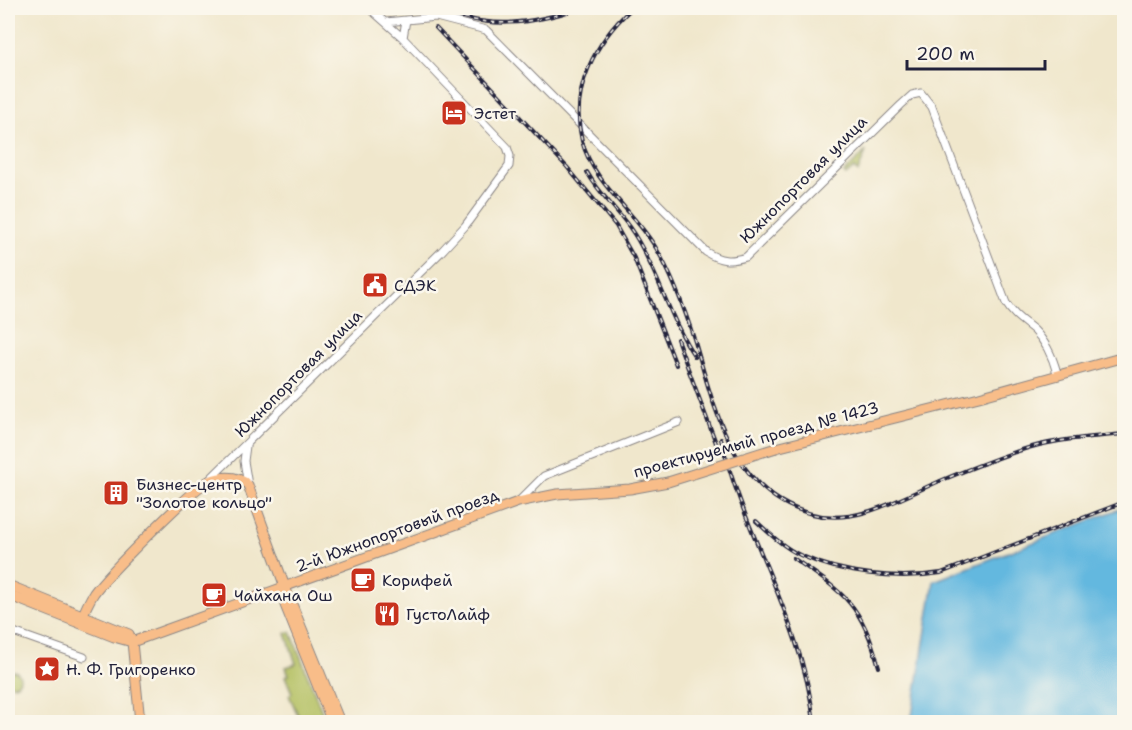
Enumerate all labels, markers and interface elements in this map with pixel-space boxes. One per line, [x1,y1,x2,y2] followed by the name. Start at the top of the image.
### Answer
[907,33,1045,71] scale bar
[916,42,975,66] text: 200 m
[439,98,469,128] hotel icon: Эстет
[474,103,517,124] place label: Эстет
[735,111,872,248] street label: Южнопортовая улица
[360,270,390,300] public building icon: СДЭК
[394,275,437,296] place label: СДЭК
[230,305,367,442] street label: Южнопортовая улица
[631,397,881,482] street label: проектируемый проезд № 1423
[136,474,272,513] place label: Бизнес-центр "Золотое кольцо"
[101,478,131,508] building icon: Бизнес-центр "Золотое кольцо"
[293,484,502,577] street label: 2-й Южнопортовый проезд
[348,565,378,595] cafe icon: Корифей
[382,570,452,591] place label: Корифей
[199,580,229,610] cafe icon: Чайхана Ош
[234,585,332,606] place label: Чайхана Ош
[372,599,402,629] restaurant icon: ГустоЛайф
[406,604,490,625] place label: ГустоЛайф
[32,654,62,684] place icon: Н. Ф. Григоренко
[66,659,196,680] place label: Н. Ф. Григоренко

